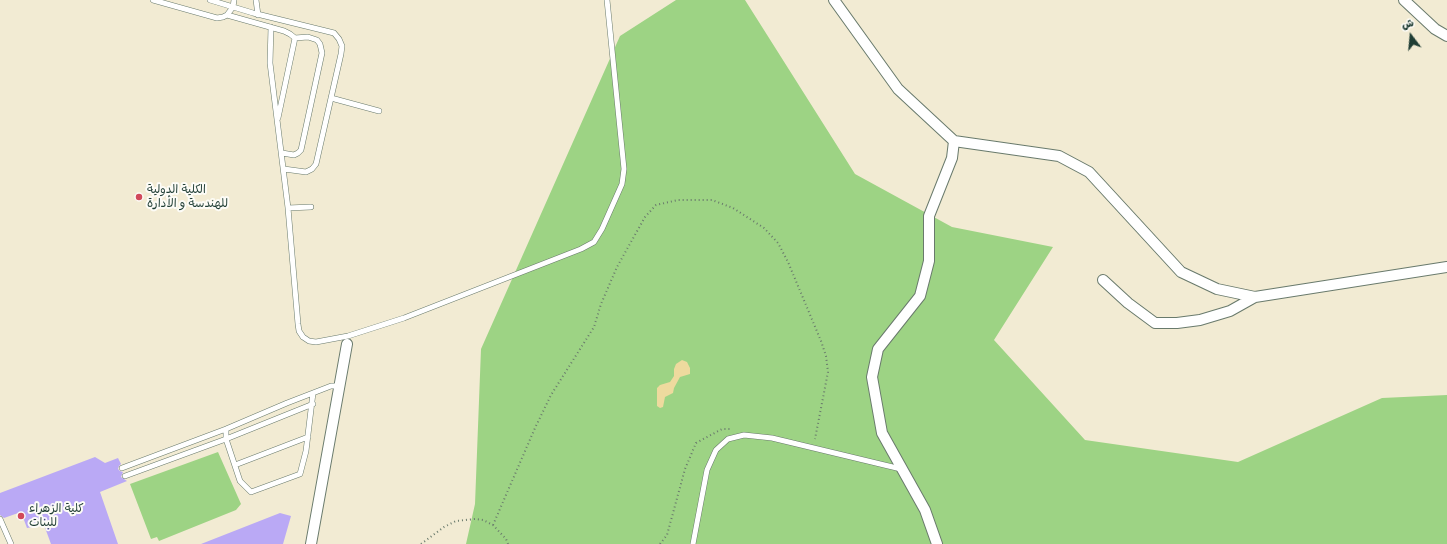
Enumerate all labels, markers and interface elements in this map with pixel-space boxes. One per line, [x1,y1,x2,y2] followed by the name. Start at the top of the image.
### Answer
[1391,16,1431,56] north arrow
[1400,16,1415,33] text: ش
[147,183,228,211] place label: الكلية الدولية للهندسة و الأدارة
[134,192,144,202] marker: الكلية الدولية للهندسة و الأدارة
[29,502,84,530] place label: كلية الزهراء للبنات
[16,511,26,521] marker: كلية الزهراء للبنات

